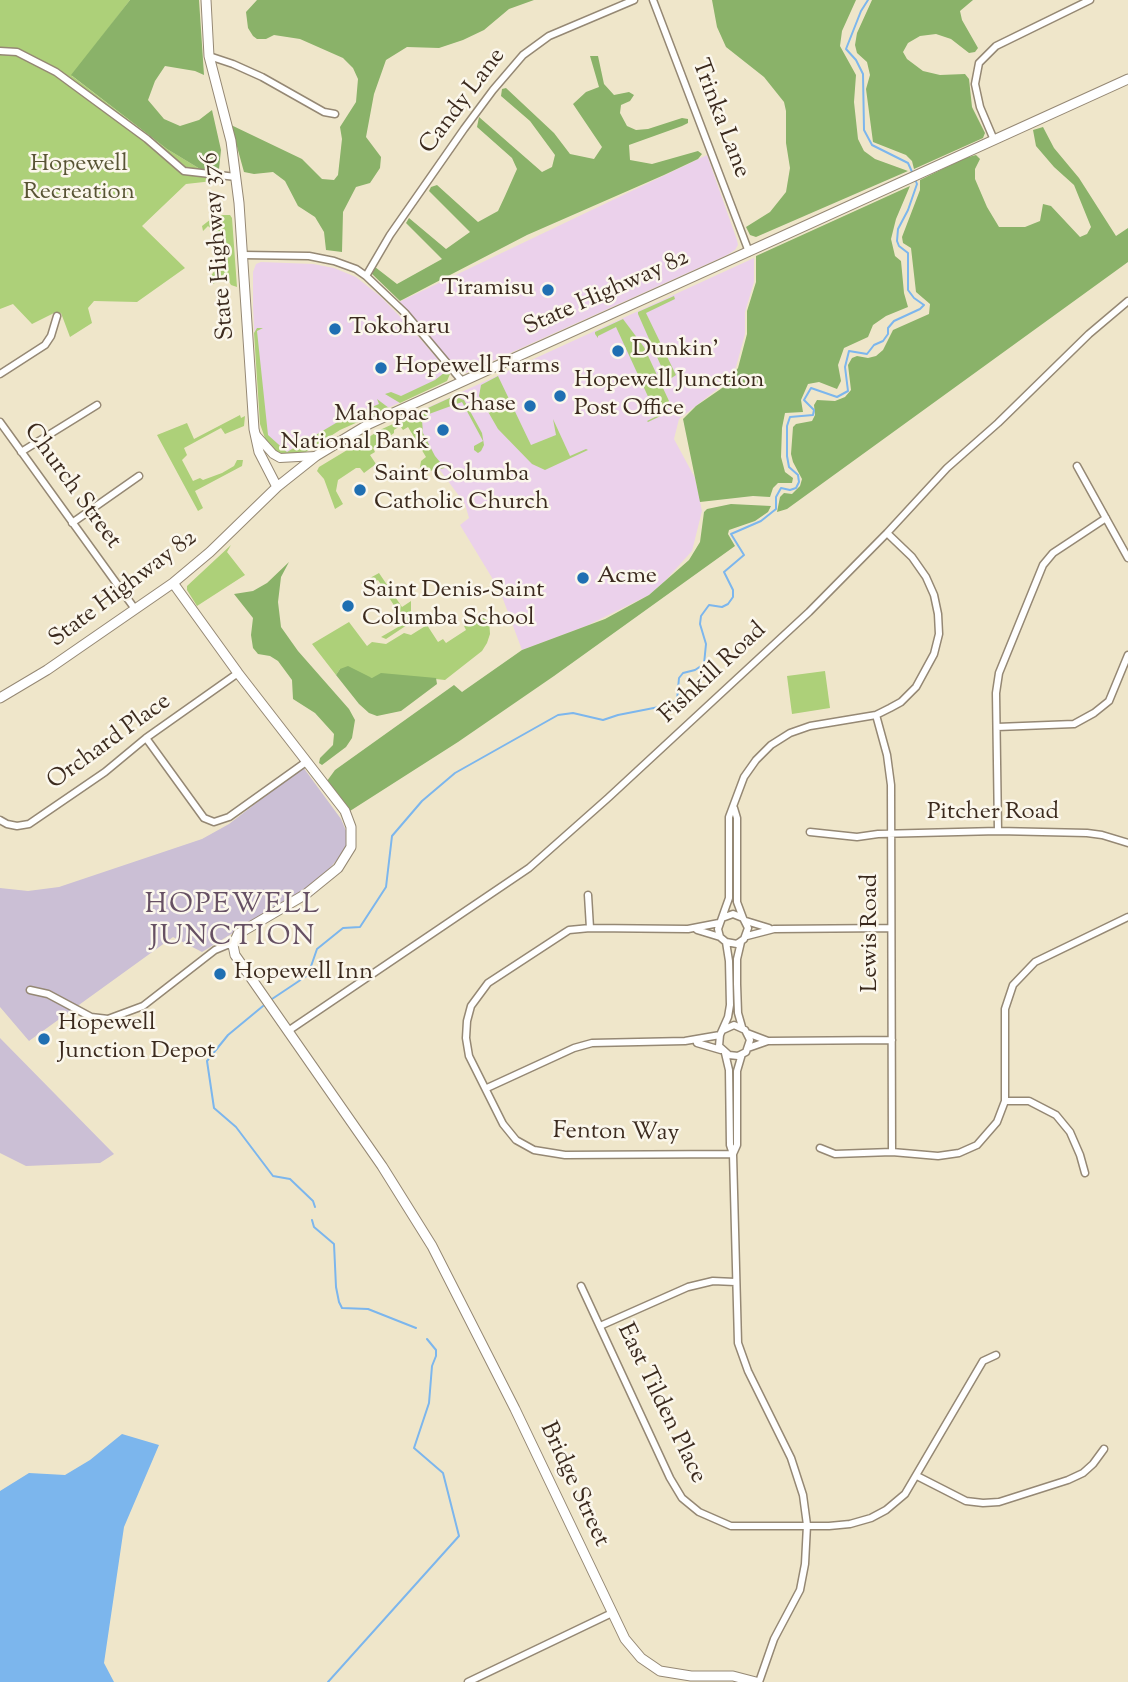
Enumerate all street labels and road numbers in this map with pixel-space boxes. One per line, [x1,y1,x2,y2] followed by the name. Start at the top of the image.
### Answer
[415,43,513,161] street label: Candy Lane
[683,56,755,182] street label: Trinka Lane
[197,151,243,341] street label: State Highway 376
[520,245,694,343] street label: State Highway 82
[16,419,126,555] street label: Church Street
[44,525,204,655] street label: State Highway 82
[655,617,773,731] street label: Fishkill Road
[43,689,177,797] street label: Orchard Place
[927,800,1059,828] street label: Pitcher Road
[858,874,886,992] street label: Lewis Road
[552,1118,680,1150] street label: Fenton Way
[609,1319,711,1489] street label: East Tilden Place
[532,1418,614,1552] street label: Bridge Street

